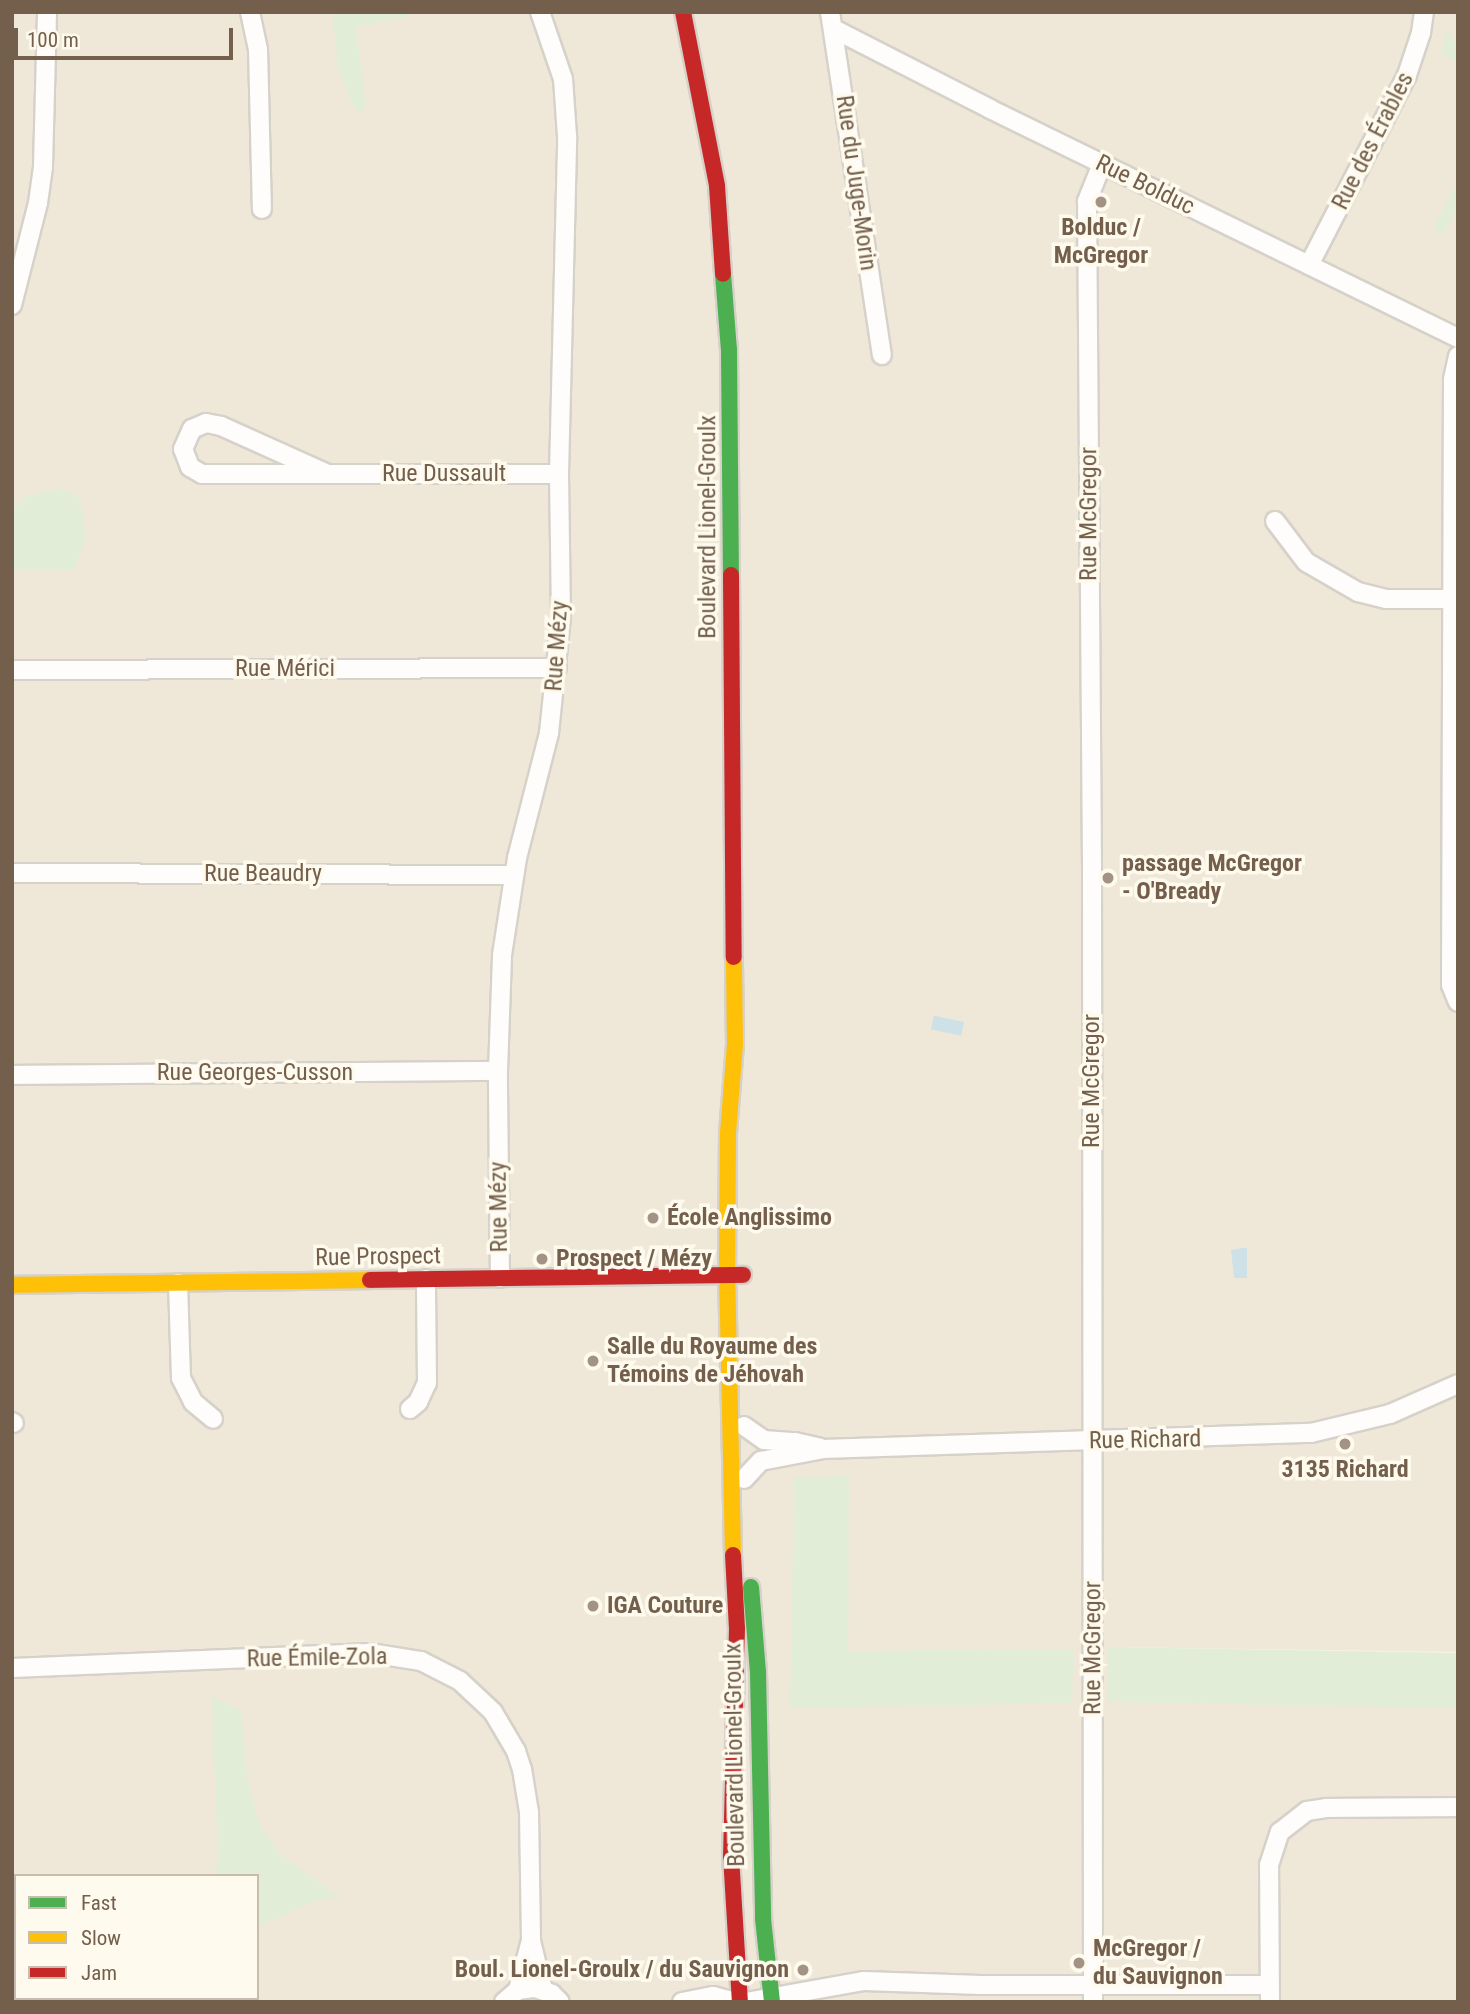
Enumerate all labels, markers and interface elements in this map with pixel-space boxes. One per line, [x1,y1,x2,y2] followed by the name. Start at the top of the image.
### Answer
[18,14,236,58] scale bar
[27,28,79,52] text: 100 m
[1326,67,1420,215] street label: Rue des Érables
[829,93,883,273] street label: Rue du Juge-Morin
[1091,149,1199,221] street label: Rue Bolduc
[1093,194,1109,210] marker: Bolduc / McGregor
[1054,214,1148,270] place label: Bolduc / McGregor
[694,415,722,639] street label: Boulevard Lionel-Groulx
[1075,447,1103,581] street label: Rue McGregor
[382,460,506,488] street label: Rue Dussault
[539,600,575,692] street label: Rue Mézy
[235,655,335,683] street label: Rue Mérici
[1122,850,1302,906] place label: passage McGregor - O'Bready
[204,860,322,888] street label: Rue Beaudry
[1100,870,1116,886] marker: passage McGregor - O'Bready
[1078,1014,1106,1148] street label: Rue McGregor
[157,1059,353,1087] street label: Rue Georges-Cusson
[484,1161,514,1253] street label: Rue Mézy
[667,1204,832,1232] place label: École Anglissimo
[645,1210,661,1226] marker: École Anglissimo
[315,1242,441,1272] street label: Rue Prospect
[556,1245,712,1273] place label: Prospect / Mézy
[534,1251,550,1267] marker: Prospect / Mézy
[607,1333,817,1389] place label: Salle du Royaume des Témoins de Jéhovah
[585,1353,601,1369] marker: Salle du Royaume des Témoins de Jéhovah
[1089,1425,1201,1455] street label: Rue Richard
[1337,1436,1353,1452] marker: 3135 Richard
[1281,1456,1409,1484] place label: 3135 Richard
[1079,1581,1107,1715] street label: Rue McGregor
[607,1592,723,1620] place label: IGA Couture
[585,1598,601,1614] marker: IGA Couture
[246,1642,388,1674] street label: Rue Émile-Zola
[719,1643,751,1867] street label: Boulevard Lionel-Groulx
[14,1874,259,2000] legend
[81,1891,117,1915] text: Fast
[81,1926,121,1950] text: Slow
[1093,1935,1223,1991] place label: McGregor / du Sauvignon
[1071,1955,1087,1971] marker: McGregor / du Sauvignon
[455,1956,789,1984] place label: Boul. Lionel-Groulx / du Sauvignon
[81,1961,117,1985] text: Jam
[795,1962,811,1978] marker: Boul. Lionel-Groulx / du Sauvignon

